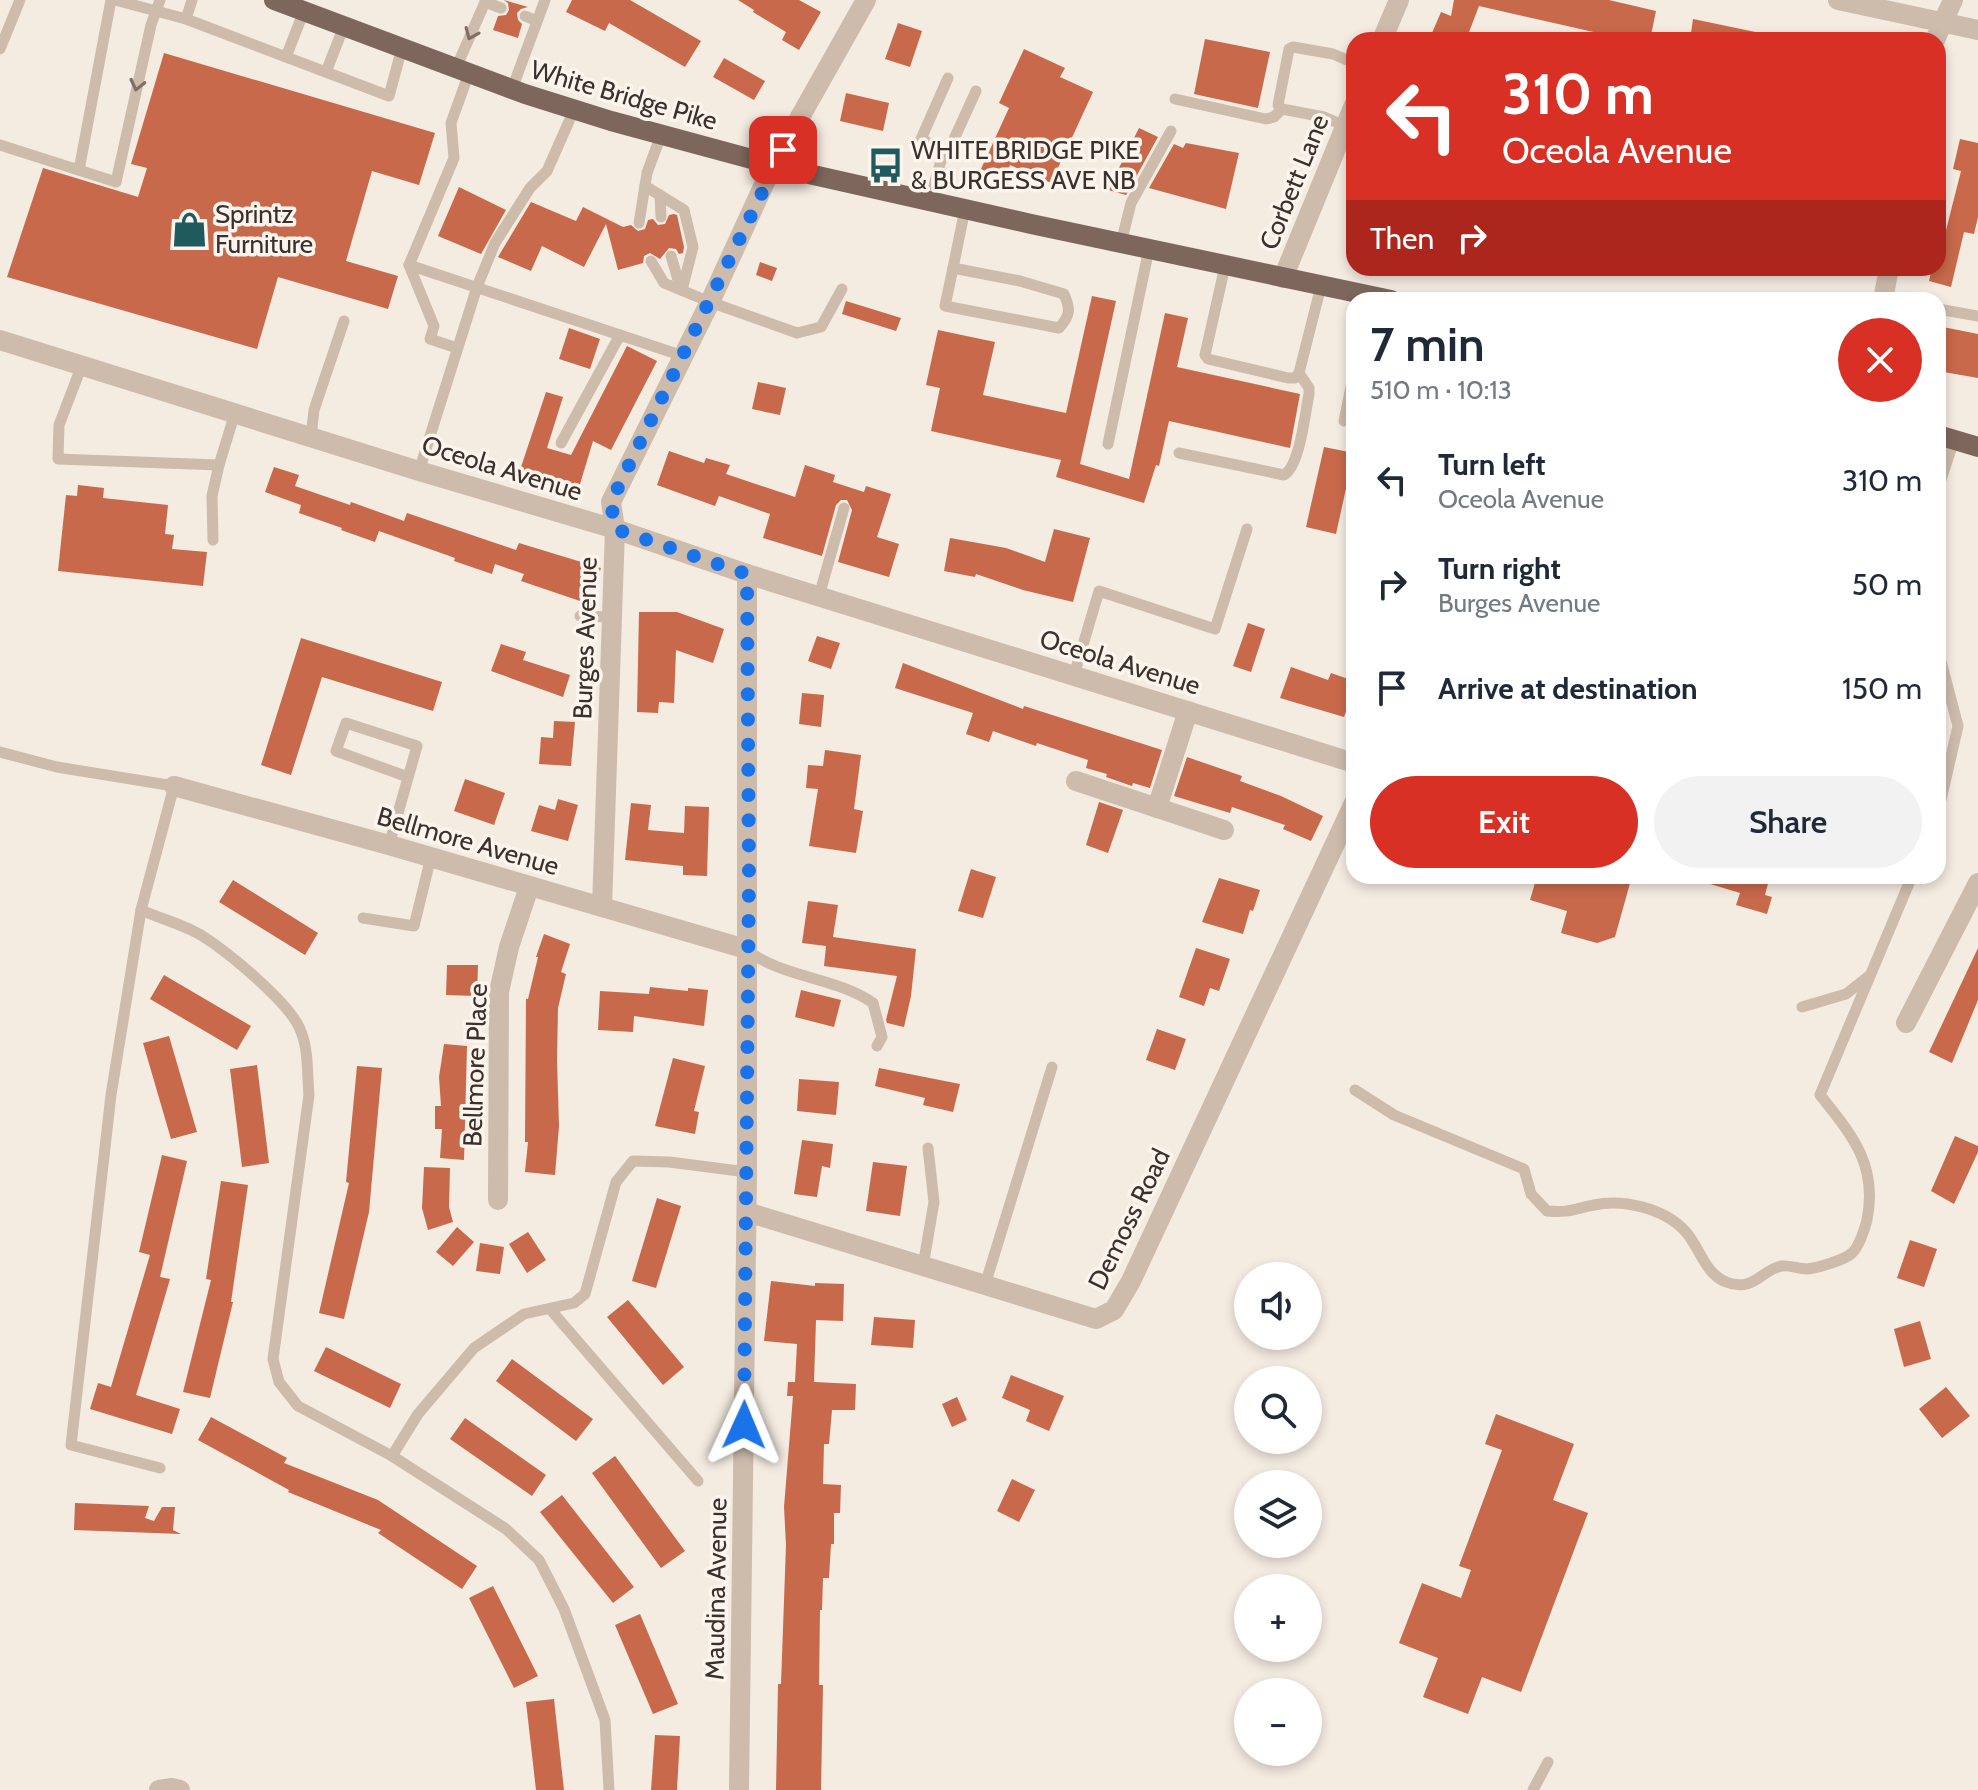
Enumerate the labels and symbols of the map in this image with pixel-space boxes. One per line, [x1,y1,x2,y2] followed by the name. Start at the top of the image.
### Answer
[465,26,481,40] one-way arrow
[527,53,721,137] street label: White Bridge Pike
[129,78,146,91] one-way arrow
[1252,110,1336,254] street label: Corbett Lane
[749,116,817,184] pin
[911,134,1140,196] place label: WHITE BRIDGE PIKE & BURGESS AVE NB
[866,146,904,184] bus stop icon: WHITE BRIDGE PIKE & BURGESS AVE NB
[215,198,313,260] place label: Sprintz Furniture
[170,210,208,248] shop icon: Sprintz Furniture
[418,428,586,508] street label: Oceola Avenue
[566,556,604,720] street label: Burges Avenue
[1036,622,1204,702] street label: Oceola Avenue
[373,800,563,882] street label: Bellmore Avenue
[456,983,494,1147] street label: Bellmore Place
[1081,1143,1177,1295] street label: Demoss Road
[702,1383,786,1467] position arrow
[698,1498,734,1680] street label: Maudina Avenue

